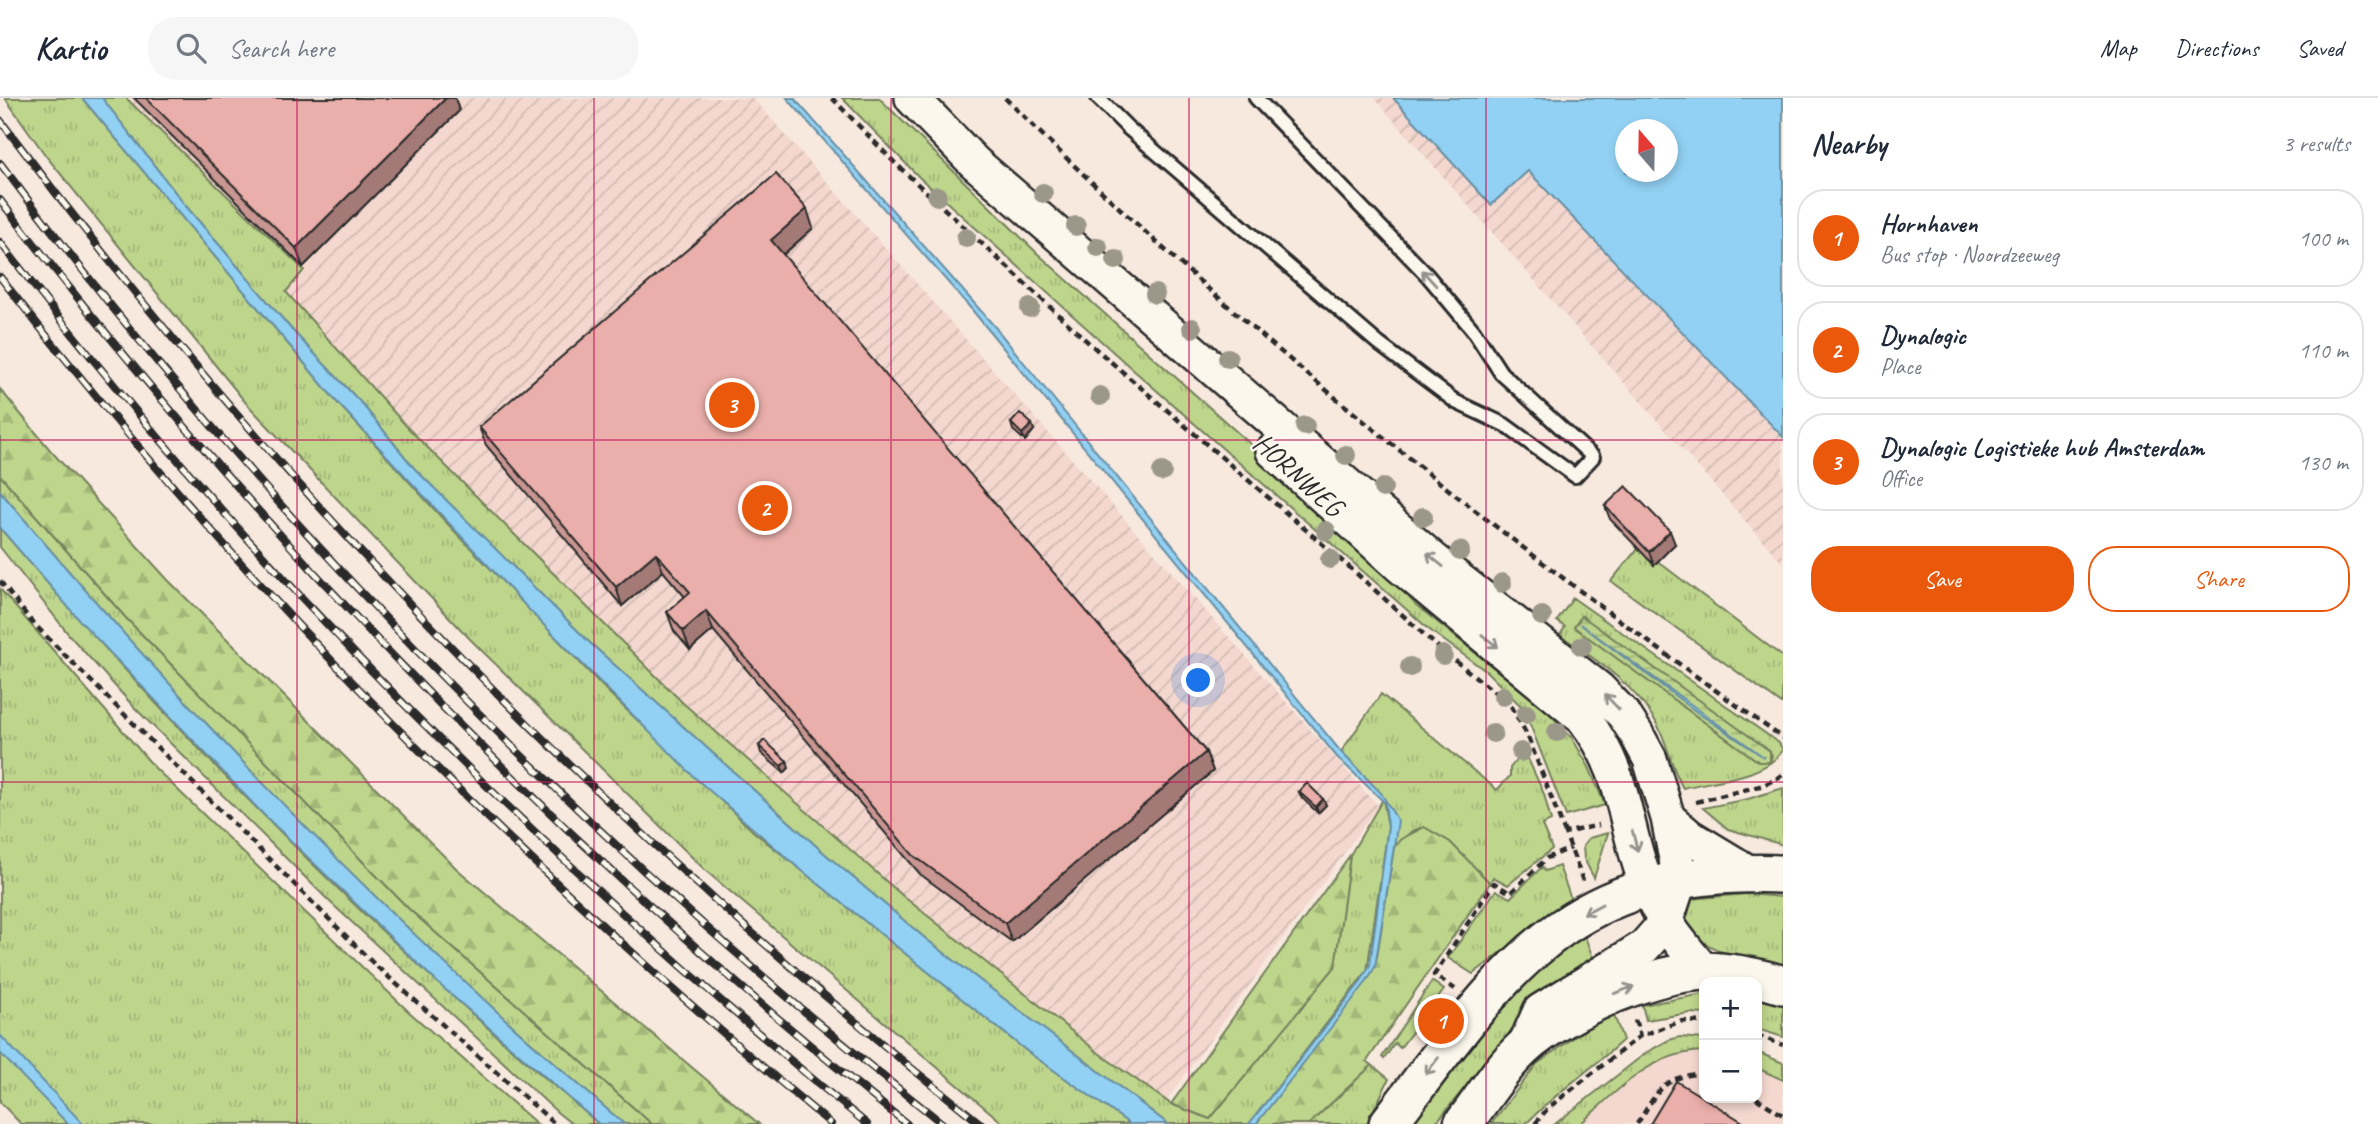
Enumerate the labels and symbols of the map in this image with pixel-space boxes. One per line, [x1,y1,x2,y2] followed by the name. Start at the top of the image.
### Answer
[1615,119,1678,182] north arrow
[1421,269,1437,287] one-way arrow
[709,379,755,431] pin: 3
[1246,425,1353,526] street label: HORNWEG
[742,482,788,534] pin: 2
[1426,553,1444,568] one-way arrow
[1480,633,1498,648] one-way arrow
[1181,663,1215,697] your location
[1604,694,1621,711] one-way arrow
[1629,829,1642,851] one-way arrow
[1583,902,1604,916] one-way arrow
[1612,983,1634,995] one-way arrow
[1418,995,1464,1047] pin: 1
[1425,1057,1440,1075] one-way arrow

